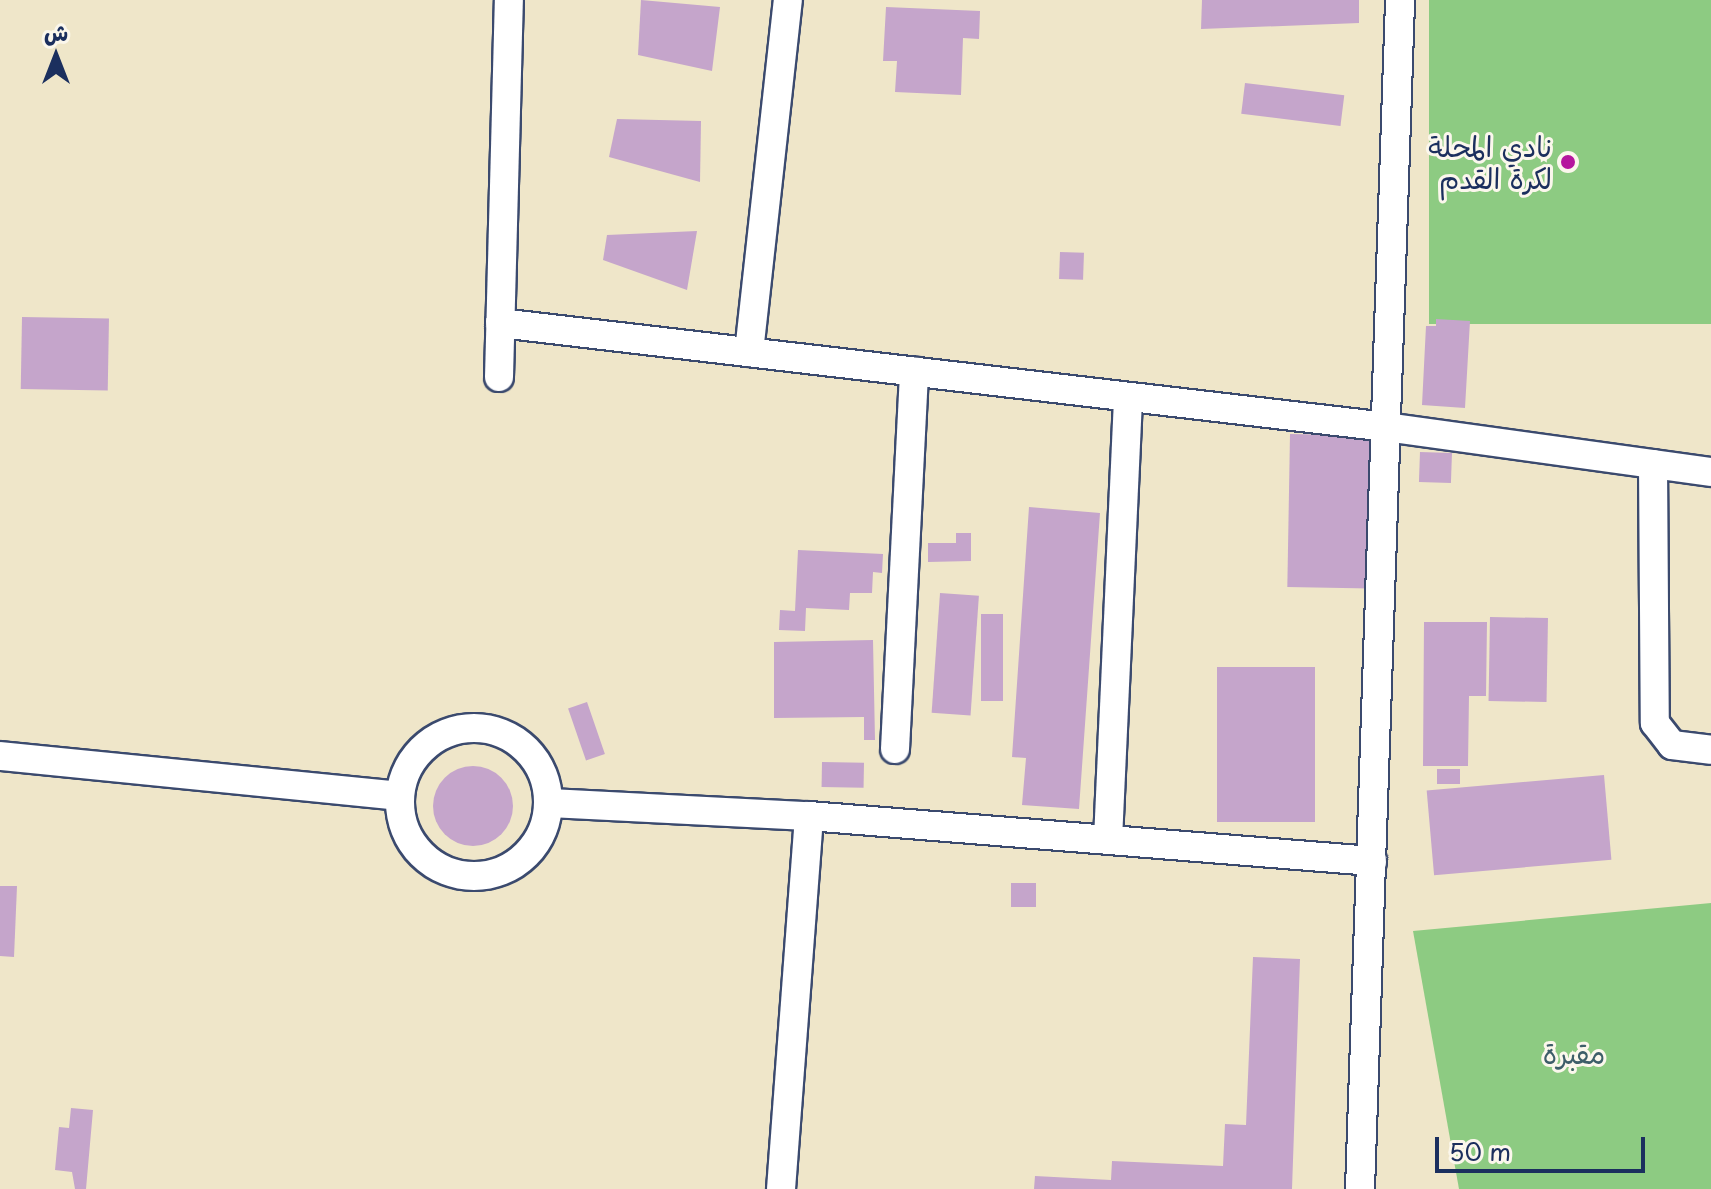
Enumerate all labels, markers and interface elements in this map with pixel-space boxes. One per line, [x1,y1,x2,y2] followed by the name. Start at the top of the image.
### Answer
[44,15,68,48] text: ش
[16,16,96,96] north arrow
[1428,129,1552,195] place label: نادي المحلة لكرة القدم
[1559,153,1577,171] marker: نادي المحلة لكرة القدم
[1543,1036,1605,1070] park label: مقبرة
[1439,1121,1649,1171] scale bar
[1449,1133,1511,1169] text: 50 m

